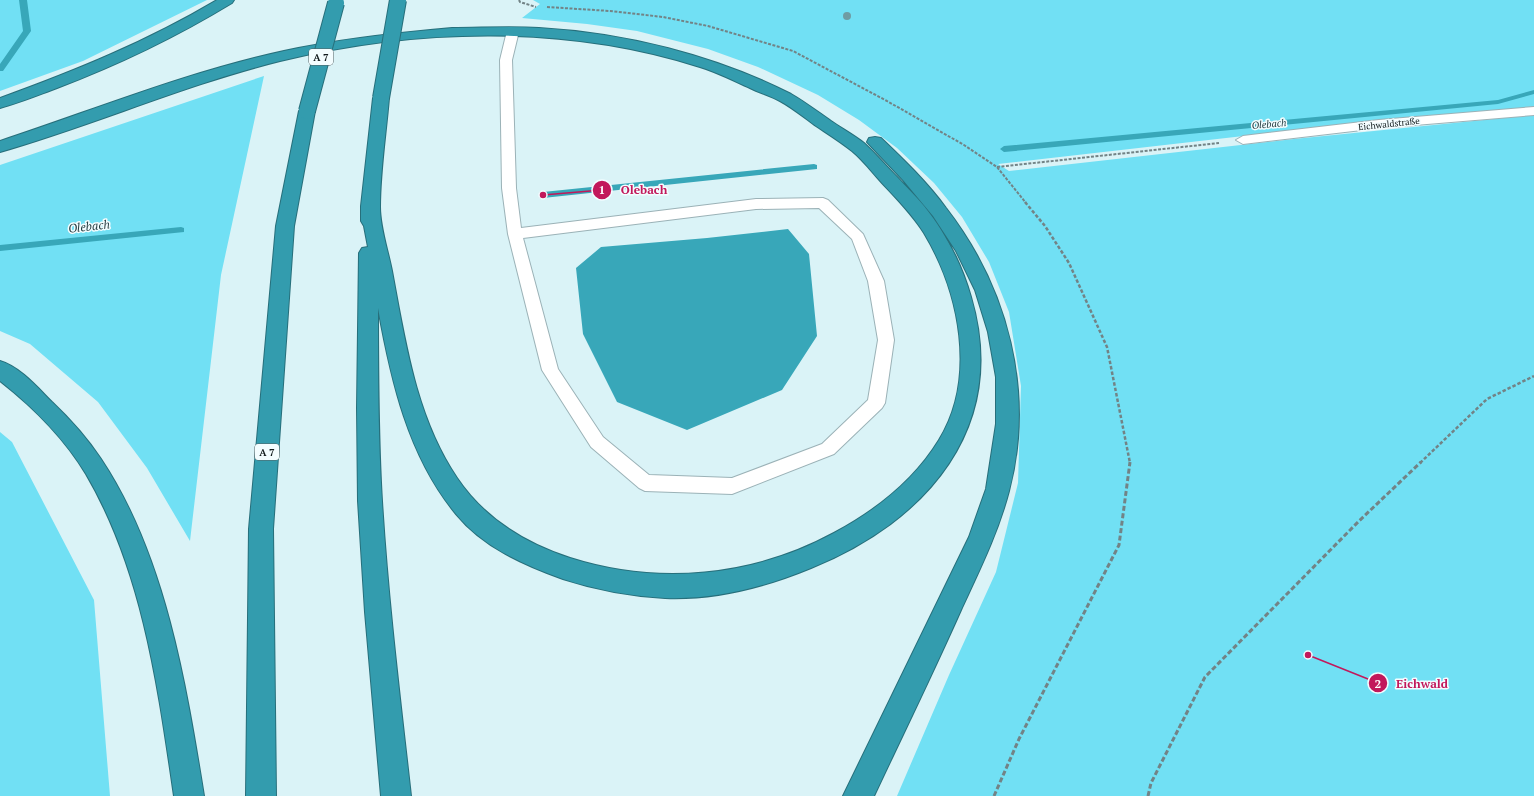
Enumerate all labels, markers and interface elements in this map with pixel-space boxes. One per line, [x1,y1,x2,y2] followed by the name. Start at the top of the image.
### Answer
[309,49,333,65] road number: A 7
[1358,115,1421,133] street label: Eichwaldstraße
[1251,116,1287,132] water label: Olebach
[592,178,675,202] callout: Olebach
[599,182,605,197] text: 1
[621,182,668,197] text: Olebach
[67,216,111,236] water label: Olebach
[255,444,279,460] road number: A 7
[1368,671,1456,695] callout: Eichwald
[1375,676,1382,691] text: 2
[1396,676,1449,691] text: Eichwald

